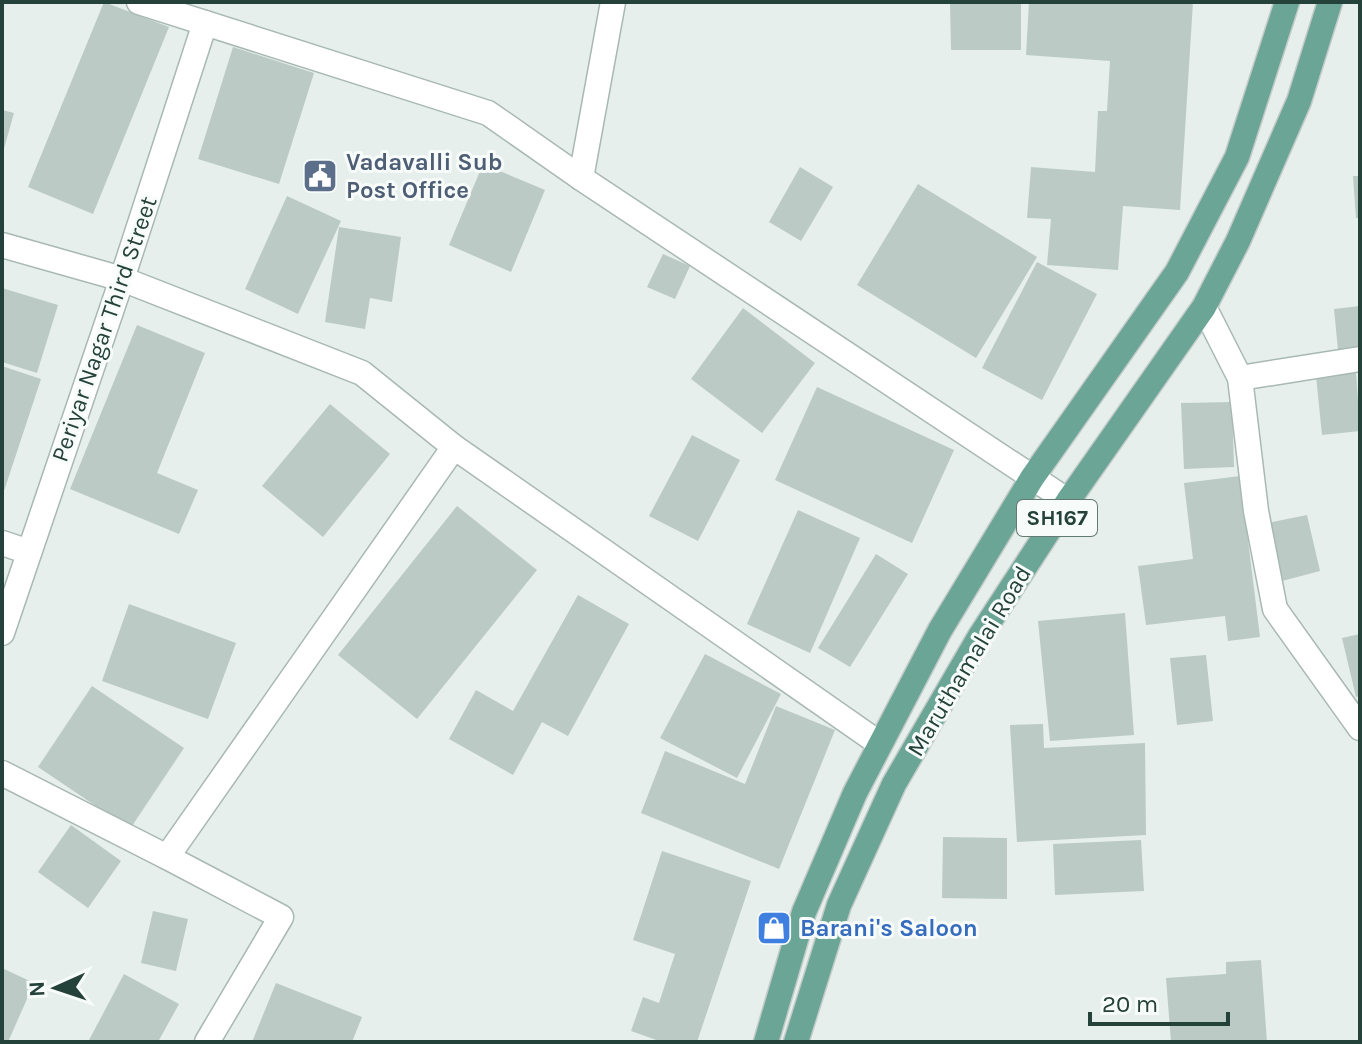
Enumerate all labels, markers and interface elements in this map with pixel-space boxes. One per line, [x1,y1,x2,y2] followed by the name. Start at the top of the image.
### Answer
[346,148,502,204] place label: Vadavalli Sub Post Office
[301,157,339,195] public building icon: Vadavalli Sub Post Office
[45,192,163,466] street label: Periyar Nagar Third Street
[1017,500,1097,536] road number: SH167
[901,561,1037,761] street label: Maruthamalai Road
[755,909,793,947] shop icon: Barani's Saloon
[800,914,978,942] place label: Barani's Saloon
[16,948,96,1028] north arrow
[1090,976,1228,1026] scale bar
[24,980,50,998] text: N
[1102,990,1158,1018] text: 20 m

